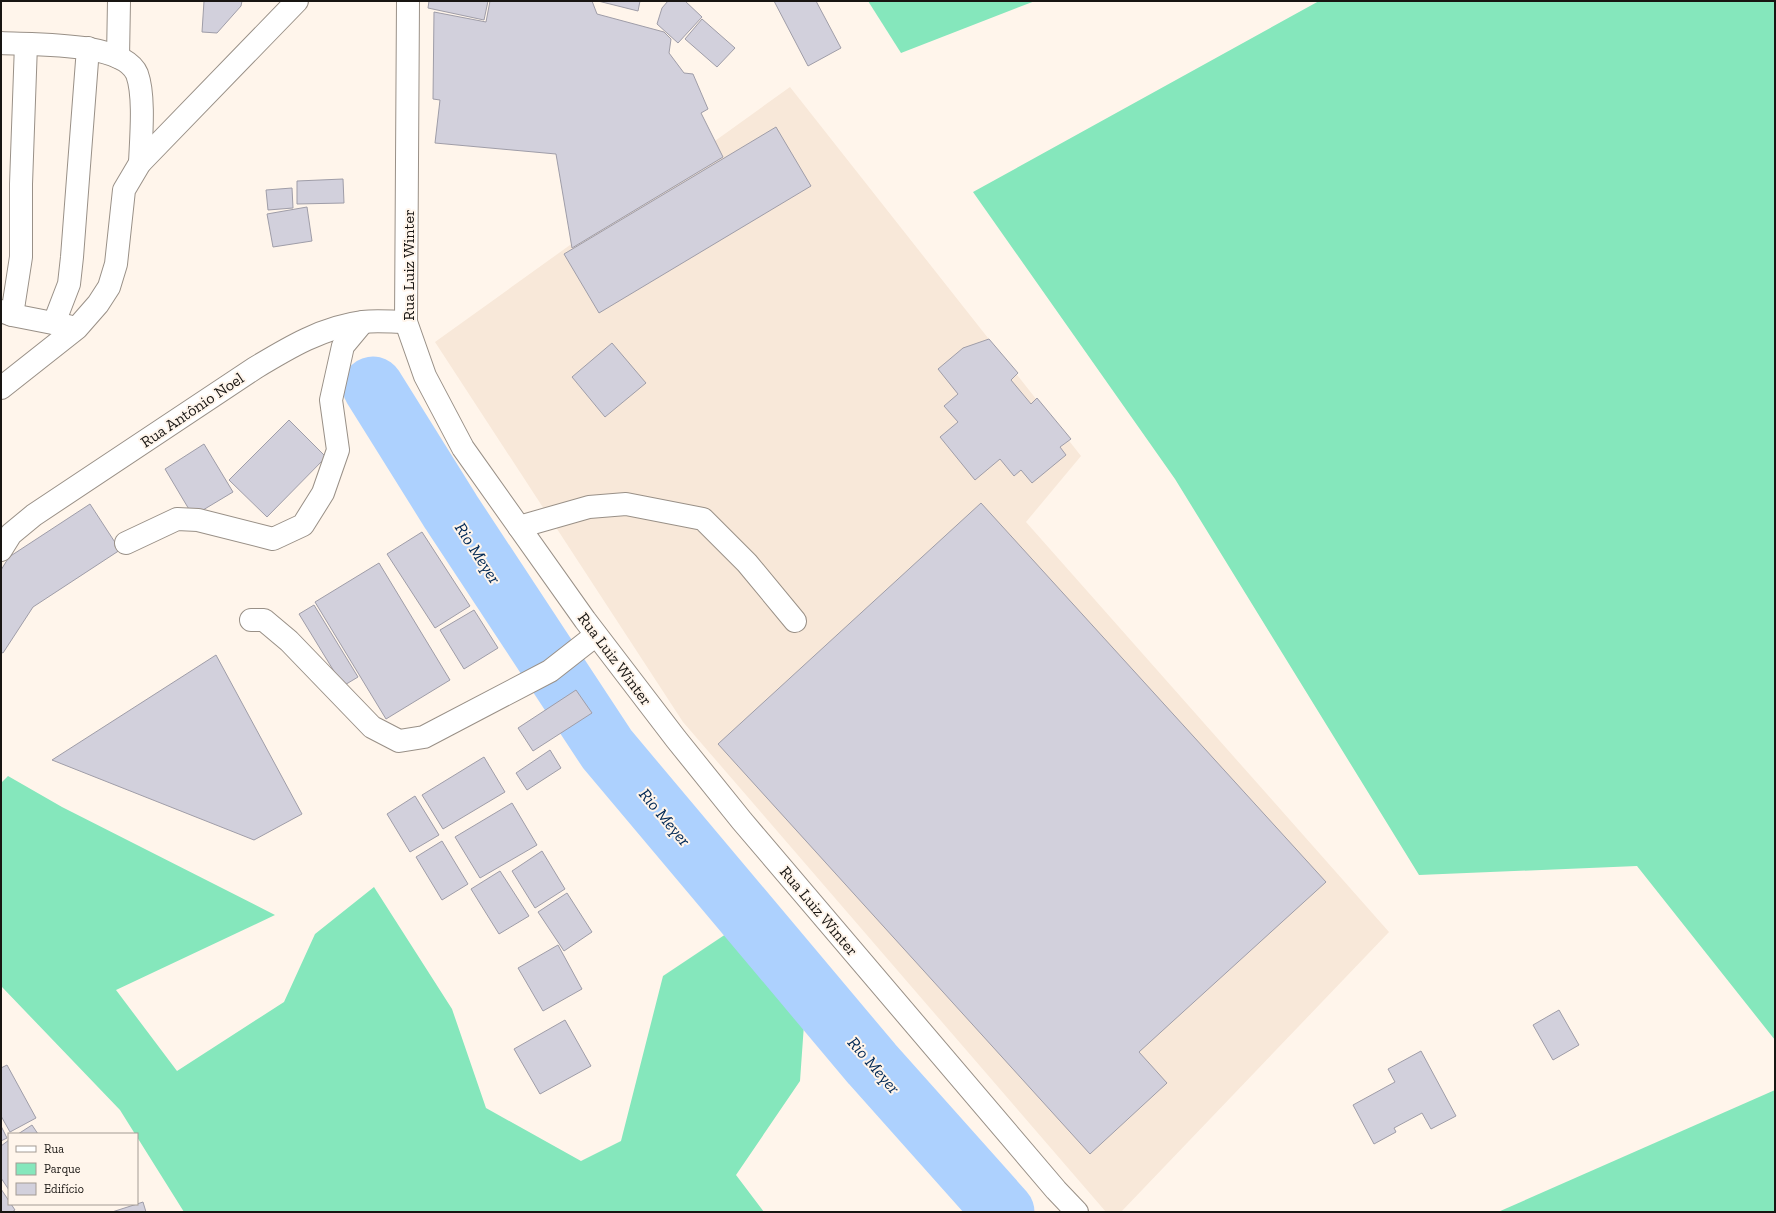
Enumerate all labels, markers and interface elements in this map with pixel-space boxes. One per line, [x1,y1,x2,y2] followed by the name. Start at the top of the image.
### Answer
[399,209,418,321] street label: Rua Luiz Winter
[137,368,247,452] street label: Rua Antônio Noel
[451,519,505,588] water label: Rio Meyer
[574,609,656,709] street label: Rua Luiz Winter
[635,784,695,850] water label: Rio Meyer
[776,862,862,960] street label: Rua Luiz Winter
[844,1032,904,1098] water label: Rio Meyer
[8,1133,138,1205] legend
[44,1142,64,1156] text: Rua
[44,1162,81,1176] text: Parque
[44,1182,84,1196] text: Edifício

